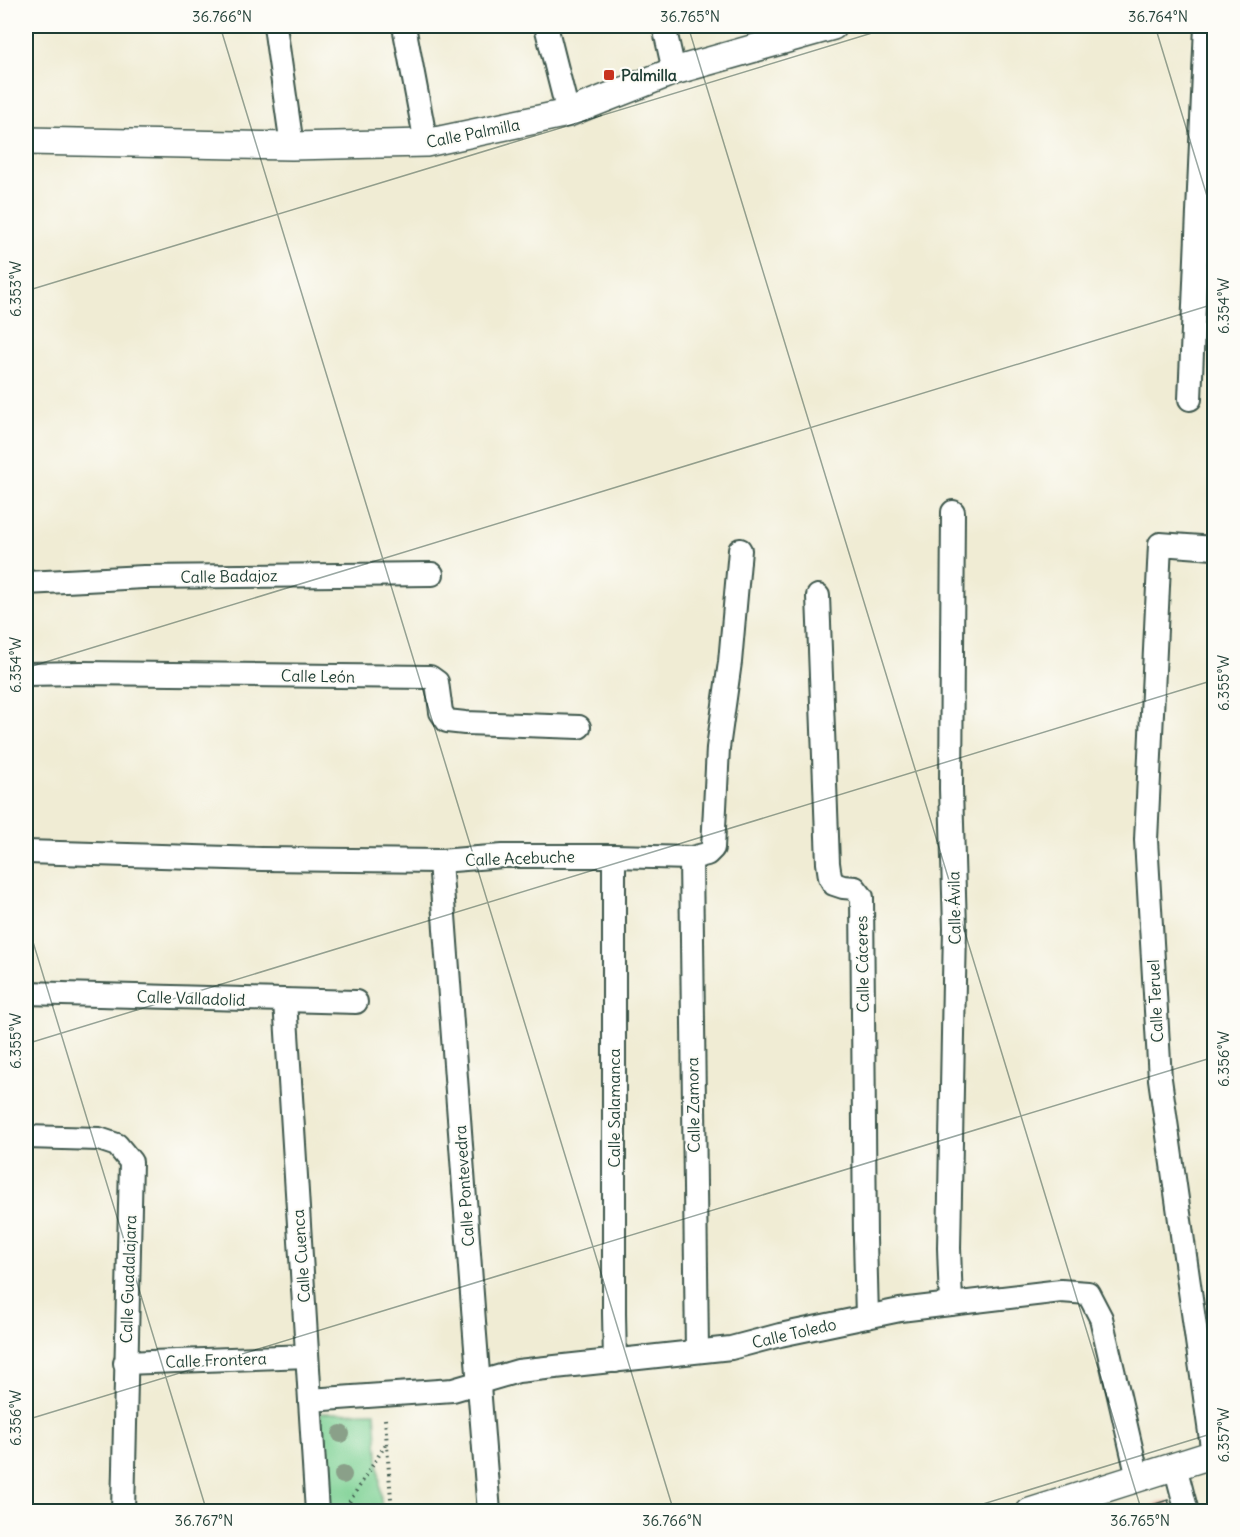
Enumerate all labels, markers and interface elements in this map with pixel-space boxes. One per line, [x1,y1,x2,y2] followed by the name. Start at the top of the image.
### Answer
[192,7,252,26] text: 36.766°N
[660,7,720,26] text: 36.765°N
[1128,7,1188,26] text: 36.764°N
[621,65,677,85] place label: Palmilla
[602,68,616,82] marker: Palmilla
[424,114,522,152] street label: Calle Palmilla
[6,261,25,317] text: 6.353°W
[1214,278,1233,334] text: 6.354°W
[180,565,278,587] street label: Calle Badajoz
[6,637,25,693] text: 6.354°W
[1214,655,1233,711] text: 6.355°W
[281,665,355,687] street label: Calle León
[465,846,575,870] street label: Calle Acebuche
[943,871,965,945] street label: Calle Ávila
[851,915,873,1013] street label: Calle Cáceres
[1143,959,1167,1043] street label: Calle Teruel
[136,986,246,1010] street label: Calle Valladolid
[6,1013,25,1069] text: 6.355°W
[1214,1031,1233,1087] text: 6.356°W
[604,1048,624,1168] street label: Calle Salamanca
[682,1057,704,1153] street label: Calle Zamora
[450,1125,478,1247] street label: Calle Pontevedra
[288,1209,314,1303] street label: Calle Cuenca
[116,1214,140,1344] street label: Calle Guadalajara
[750,1314,838,1352] street label: Calle Toledo
[165,1348,267,1372] street label: Calle Frontera
[6,1390,25,1446] text: 6.356°W
[1214,1407,1233,1462] text: 6.357°W
[175,1511,233,1530] text: 36.767°N
[642,1511,702,1530] text: 36.766°N
[1110,1511,1170,1530] text: 36.765°N

